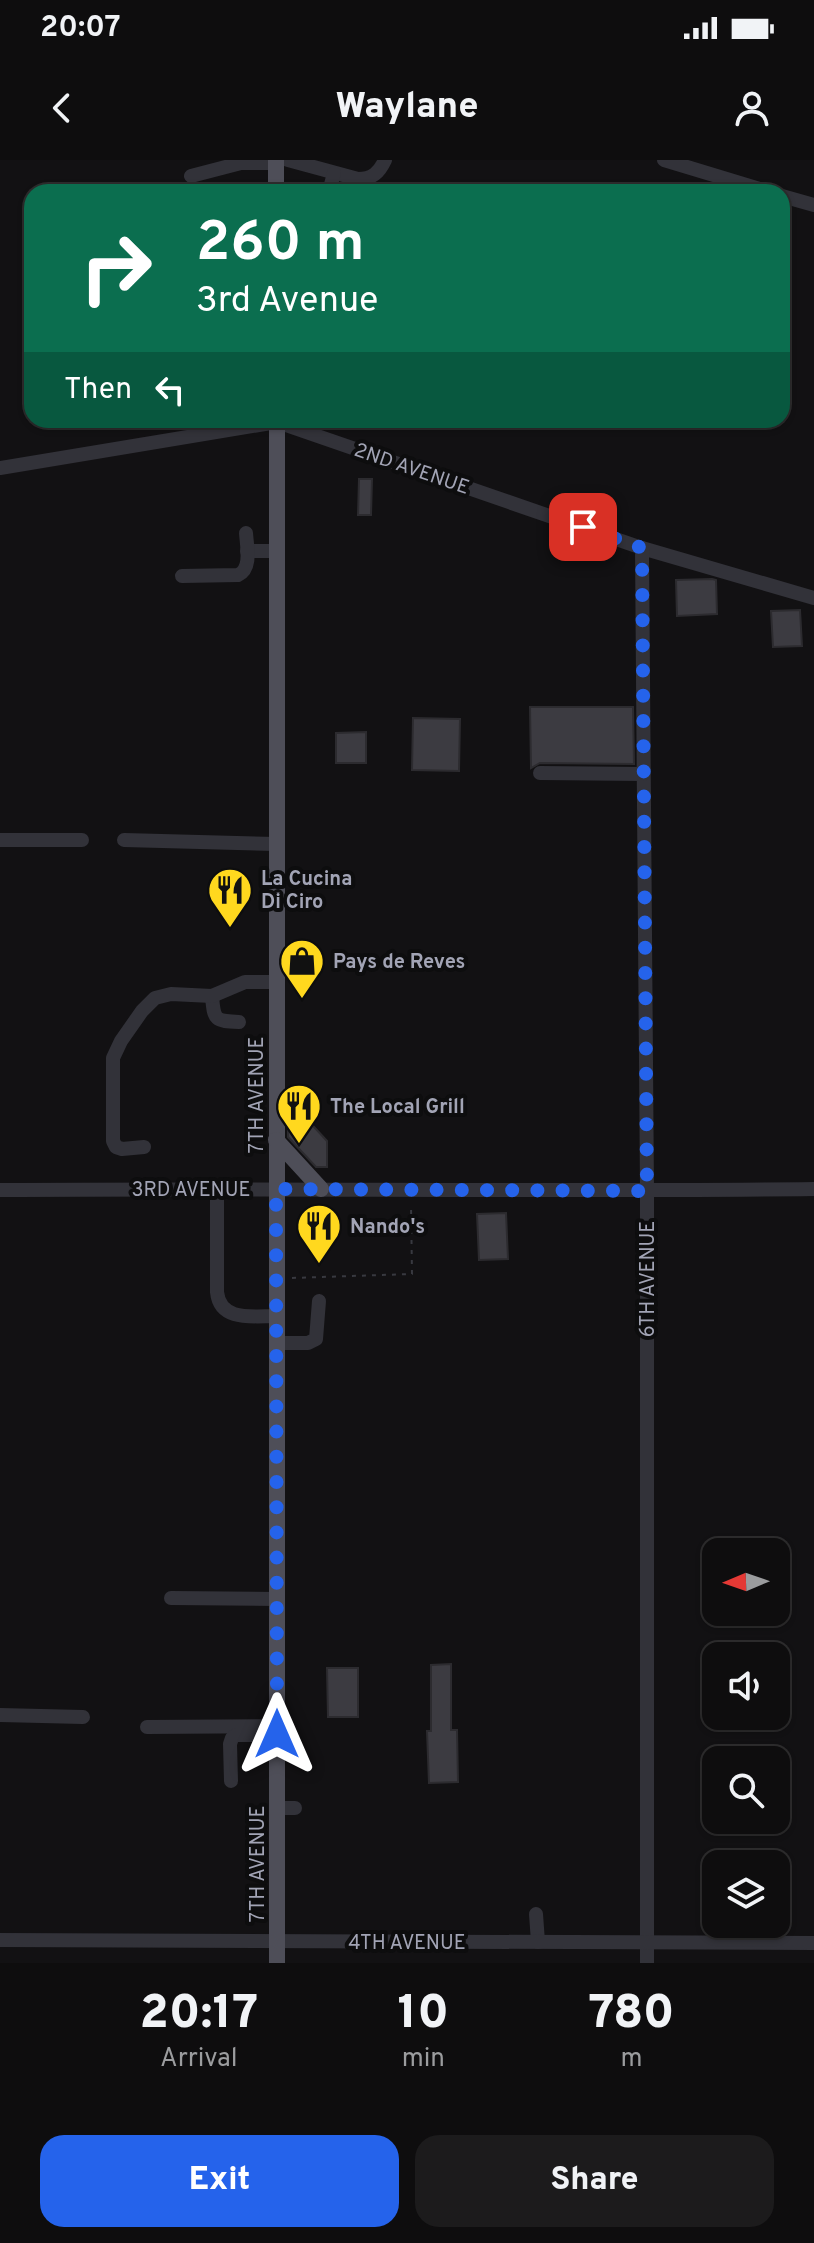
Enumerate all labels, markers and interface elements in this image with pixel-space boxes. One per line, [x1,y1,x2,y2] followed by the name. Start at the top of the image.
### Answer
[40,10,121,47] text: 20:07
[335,85,479,131] text: Waylane
[40,86,84,130] icon: back
[730,86,774,130] icon: person
[196,210,365,280] text: 260 m
[64,216,168,320] icon: right
[196,279,378,325] text: 3rd Avenue
[148,368,192,412] icon: left
[64,372,132,409] text: Then
[350,438,472,502] street label: 2ND AVENUE
[549,493,617,561] pin
[561,505,605,549] icon: arrive
[206,866,254,929] restaurant icon: La Cucina Di Ciro
[261,867,352,916] place label: La Cucina Di Ciro
[278,937,326,1000] shop icon: Pays de Reves
[333,950,465,976] place label: Pays de Reves
[245,1037,271,1153] street label: 7TH AVENUE
[275,1082,323,1145] restaurant icon: The Local Grill
[330,1095,465,1121] place label: The Local Grill
[132,1178,250,1204] street label: 3RD AVENUE
[295,1202,343,1265] restaurant icon: Nando's
[350,1215,425,1241] place label: Nando's
[636,1221,662,1337] street label: 6TH AVENUE
[702,1538,790,1626] north arrow
[702,1538,790,1938] map controls
[702,1642,790,1730] button: sound
[235,1692,319,1776] position arrow
[702,1746,790,1834] button: search
[246,1806,272,1922] street label: 7TH AVENUE
[702,1850,790,1938] button: layers
[348,1931,466,1957] street label: 4TH AVENUE
[139,1985,258,2045] text: 20:17
[398,1985,449,2045] text: 10
[589,1985,675,2045] text: 780
[160,2043,238,2076] text: Arrival
[402,2043,445,2076] text: min
[621,2043,643,2076] text: m
[40,2135,399,2227] button: Exit
[415,2135,774,2227] button: Share

